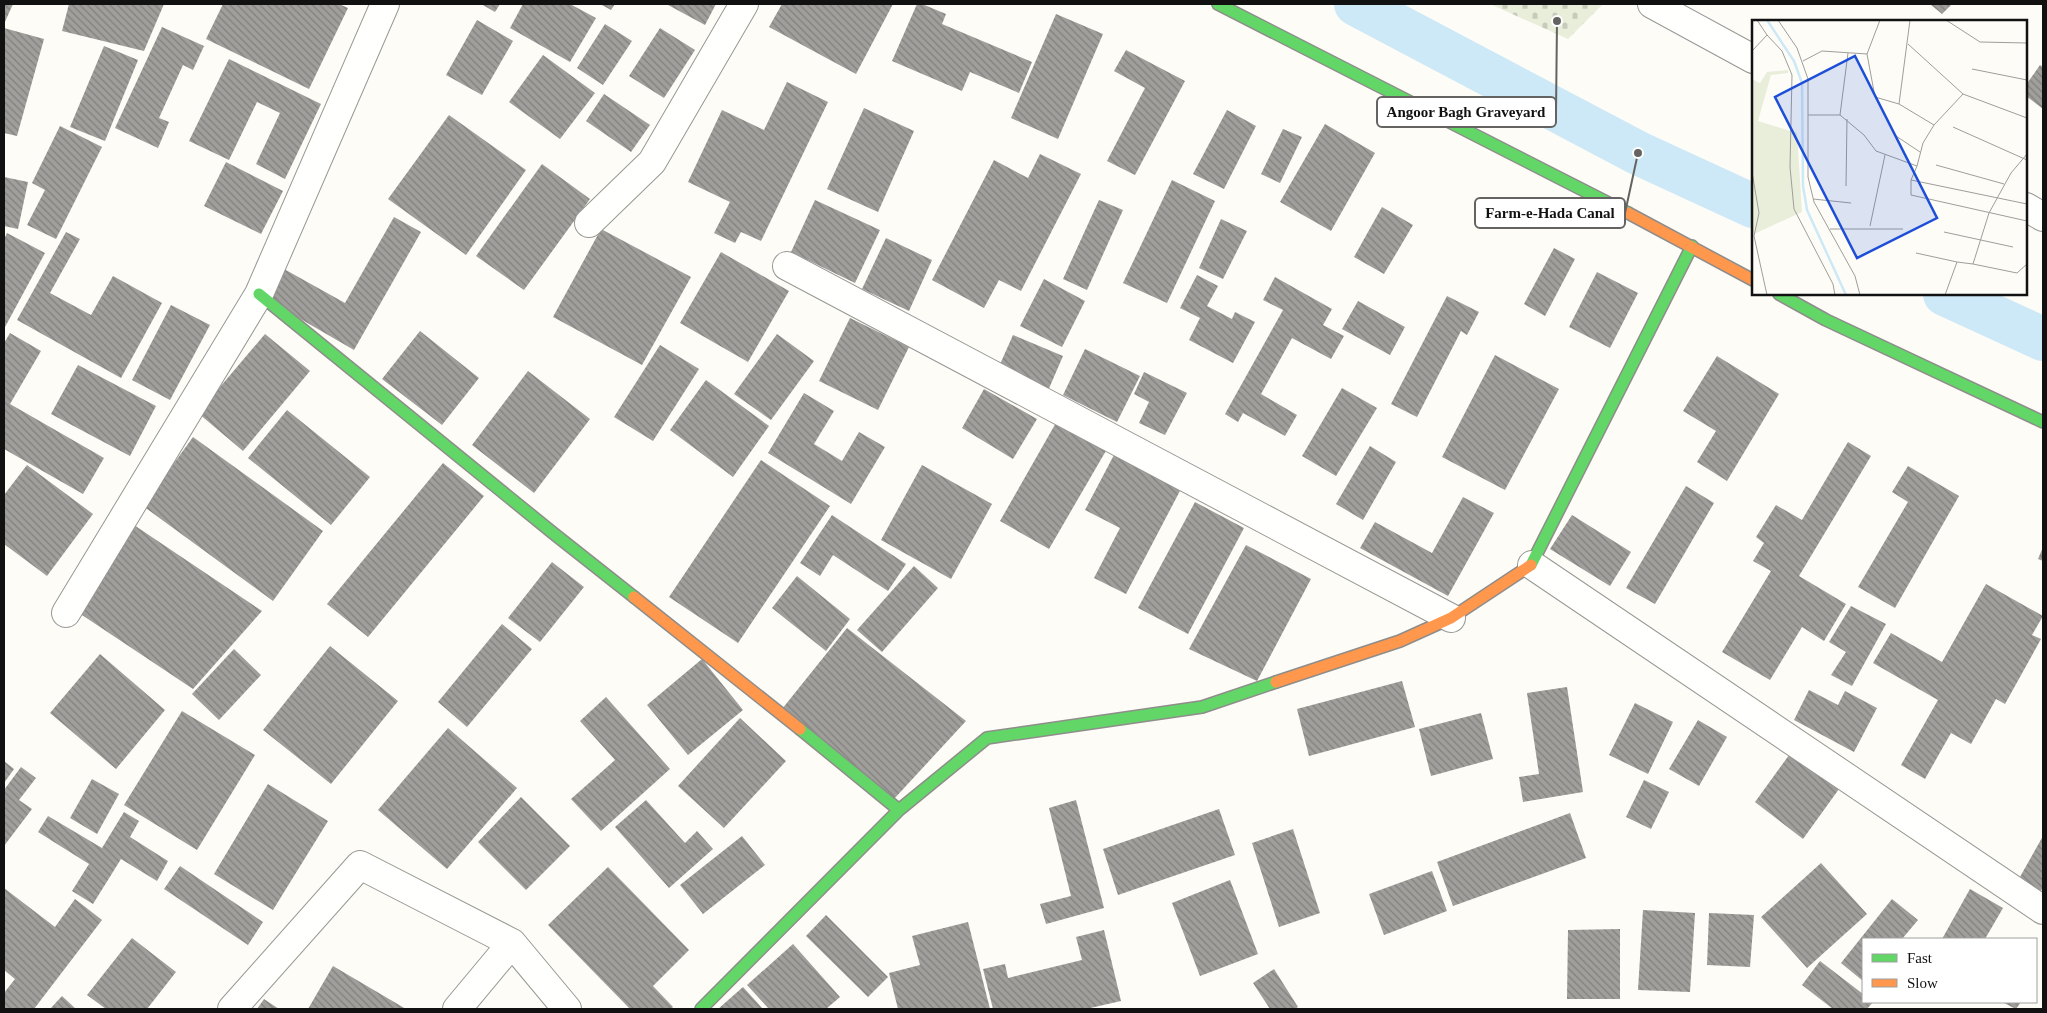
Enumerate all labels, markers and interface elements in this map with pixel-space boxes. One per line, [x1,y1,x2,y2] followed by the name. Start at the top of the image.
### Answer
[1752,20,2027,295] inset map
[1377,97,1556,127] callout: Angoor Bagh Graveyard
[1387,104,1546,120] text: Angoor Bagh Graveyard
[1475,198,1625,228] callout: Farm-e-Hada Canal
[1485,205,1615,221] text: Farm-e-Hada Canal
[1862,938,2037,1003] legend
[1907,950,1933,966] text: Fast
[1907,975,1938,991] text: Slow

